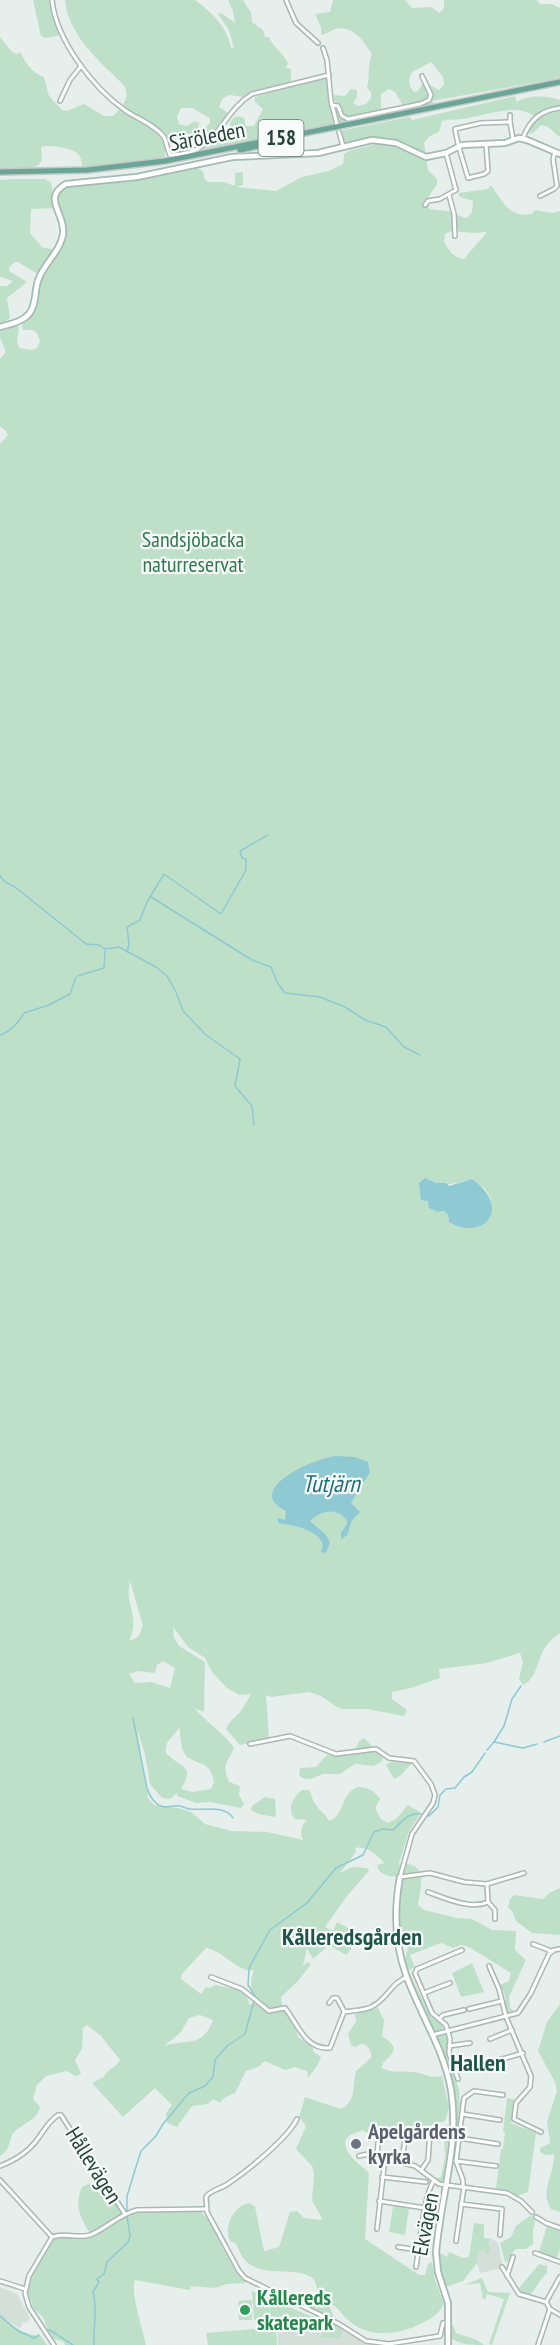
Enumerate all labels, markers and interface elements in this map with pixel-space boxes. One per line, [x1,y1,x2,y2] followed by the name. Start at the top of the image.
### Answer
[167,115,247,157] street label: Säröleden
[258,120,304,156] road number: 158
[142,525,244,578] park label: Sandsjöbacka naturreservat
[302,1468,361,1499] water label: Tutjärn
[282,1921,422,1952] district label: Kålleredsgården
[450,2047,506,2078] district label: Hallen
[367,2117,466,2170] place label: Apelgårdens kyrka
[60,2121,128,2209] street label: Hållevägen
[349,2137,363,2151] marker: Apelgårdens kyrka
[405,2190,445,2258] street label: Ekvägen
[257,2283,334,2336] place label: Kållereds skatepark
[238,2303,252,2317] marker: Kållereds skatepark

